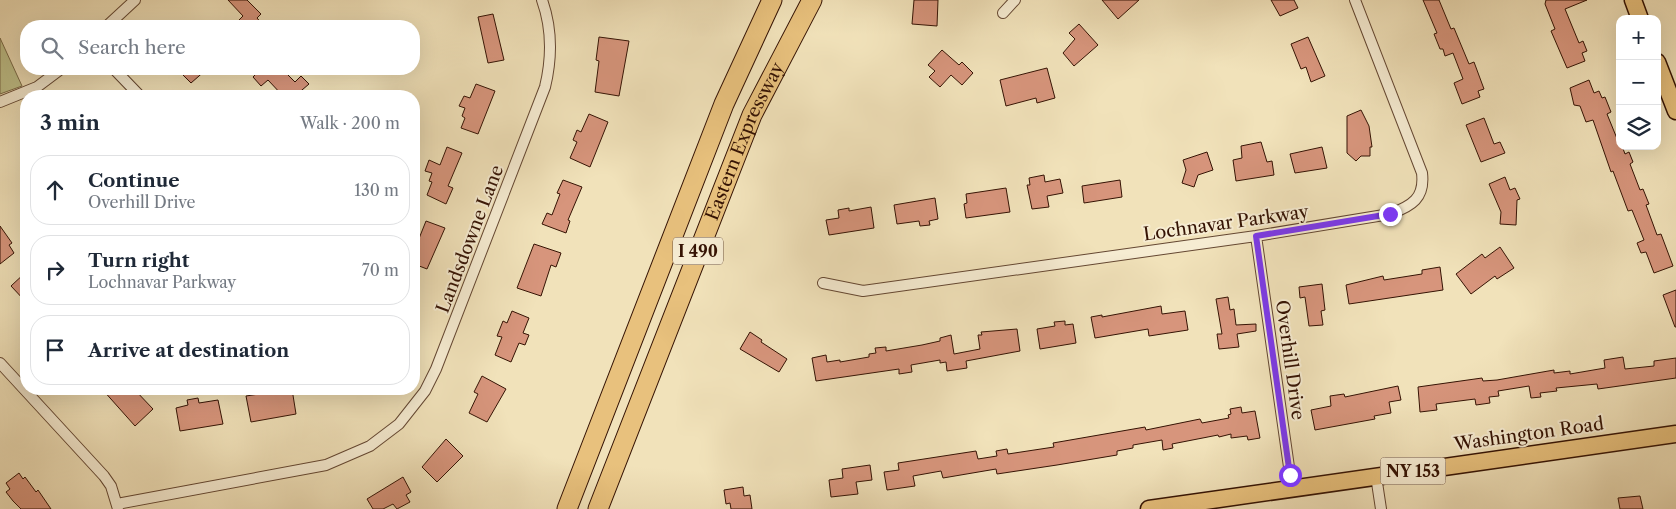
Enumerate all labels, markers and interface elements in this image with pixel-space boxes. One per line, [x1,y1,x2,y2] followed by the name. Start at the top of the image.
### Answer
[1616,15,1661,150] map controls
[1616,15,1661,60] button: +
[20,20,420,75] search box
[38,34,66,62] icon: search
[78,36,186,59] text: Search here
[701,58,789,223] street label: Eastern Expressway
[1616,60,1661,105] button: −
[1616,105,1661,150] button: layers
[40,110,100,135] text: 3 min
[300,113,400,133] text: Walk · 200 m
[432,162,508,316] street label: Landsdowne Lane
[88,169,180,192] text: Continue
[41,176,69,204] icon: ahead
[354,180,399,200] text: 130 m
[88,192,195,212] text: Overhill Drive
[1142,200,1311,245] street label: Lochnavar Parkway
[1379,203,1402,226] route end
[673,238,723,264] road number: I 490
[88,249,189,272] text: Turn right
[41,256,69,284] icon: right
[362,260,399,280] text: 70 m
[88,272,236,292] text: Lochnavar Parkway
[1271,299,1309,421] street label: Overhill Drive
[41,336,69,364] icon: arrive
[88,339,289,362] text: Arrive at destination
[1452,413,1605,456] street label: Washington Road
[1380,458,1446,484] road number: NY 153
[1279,464,1302,487] route start

